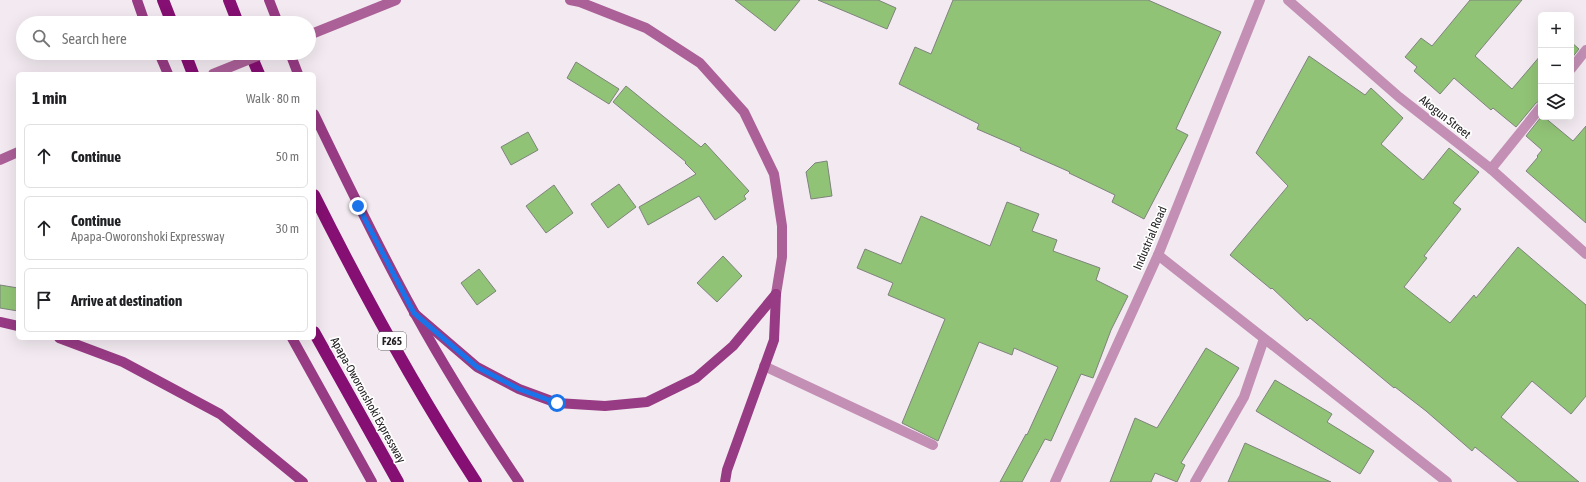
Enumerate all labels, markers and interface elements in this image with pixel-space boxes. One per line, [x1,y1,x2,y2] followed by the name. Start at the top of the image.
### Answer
[1538,12,1574,120] map controls
[1538,12,1574,48] button: +
[16,16,316,60] search box
[30,27,52,49] icon: search
[62,30,127,47] text: Search here
[1538,48,1574,84] button: −
[1538,84,1574,120] button: layers
[32,88,67,108] text: 1 min
[246,91,300,106] text: Walk · 80 m
[1417,93,1474,142] street label: Akogun Street
[33,145,55,167] icon: ahead
[71,148,121,165] text: Continue
[276,149,299,164] text: 50 m
[349,197,367,215] route end
[1130,204,1170,272] street label: Industrial Road
[71,212,121,229] text: Continue
[33,217,55,239] icon: ahead
[276,221,299,236] text: 30 m
[71,229,225,244] text: Apapa-Oworonshoki Expressway
[33,289,55,311] icon: arrive
[71,292,182,309] text: Arrive at destination
[378,332,406,350] road number: F265
[328,335,409,465] street label: Apapa-Oworonshoki Expressway
[548,394,566,412] route start

